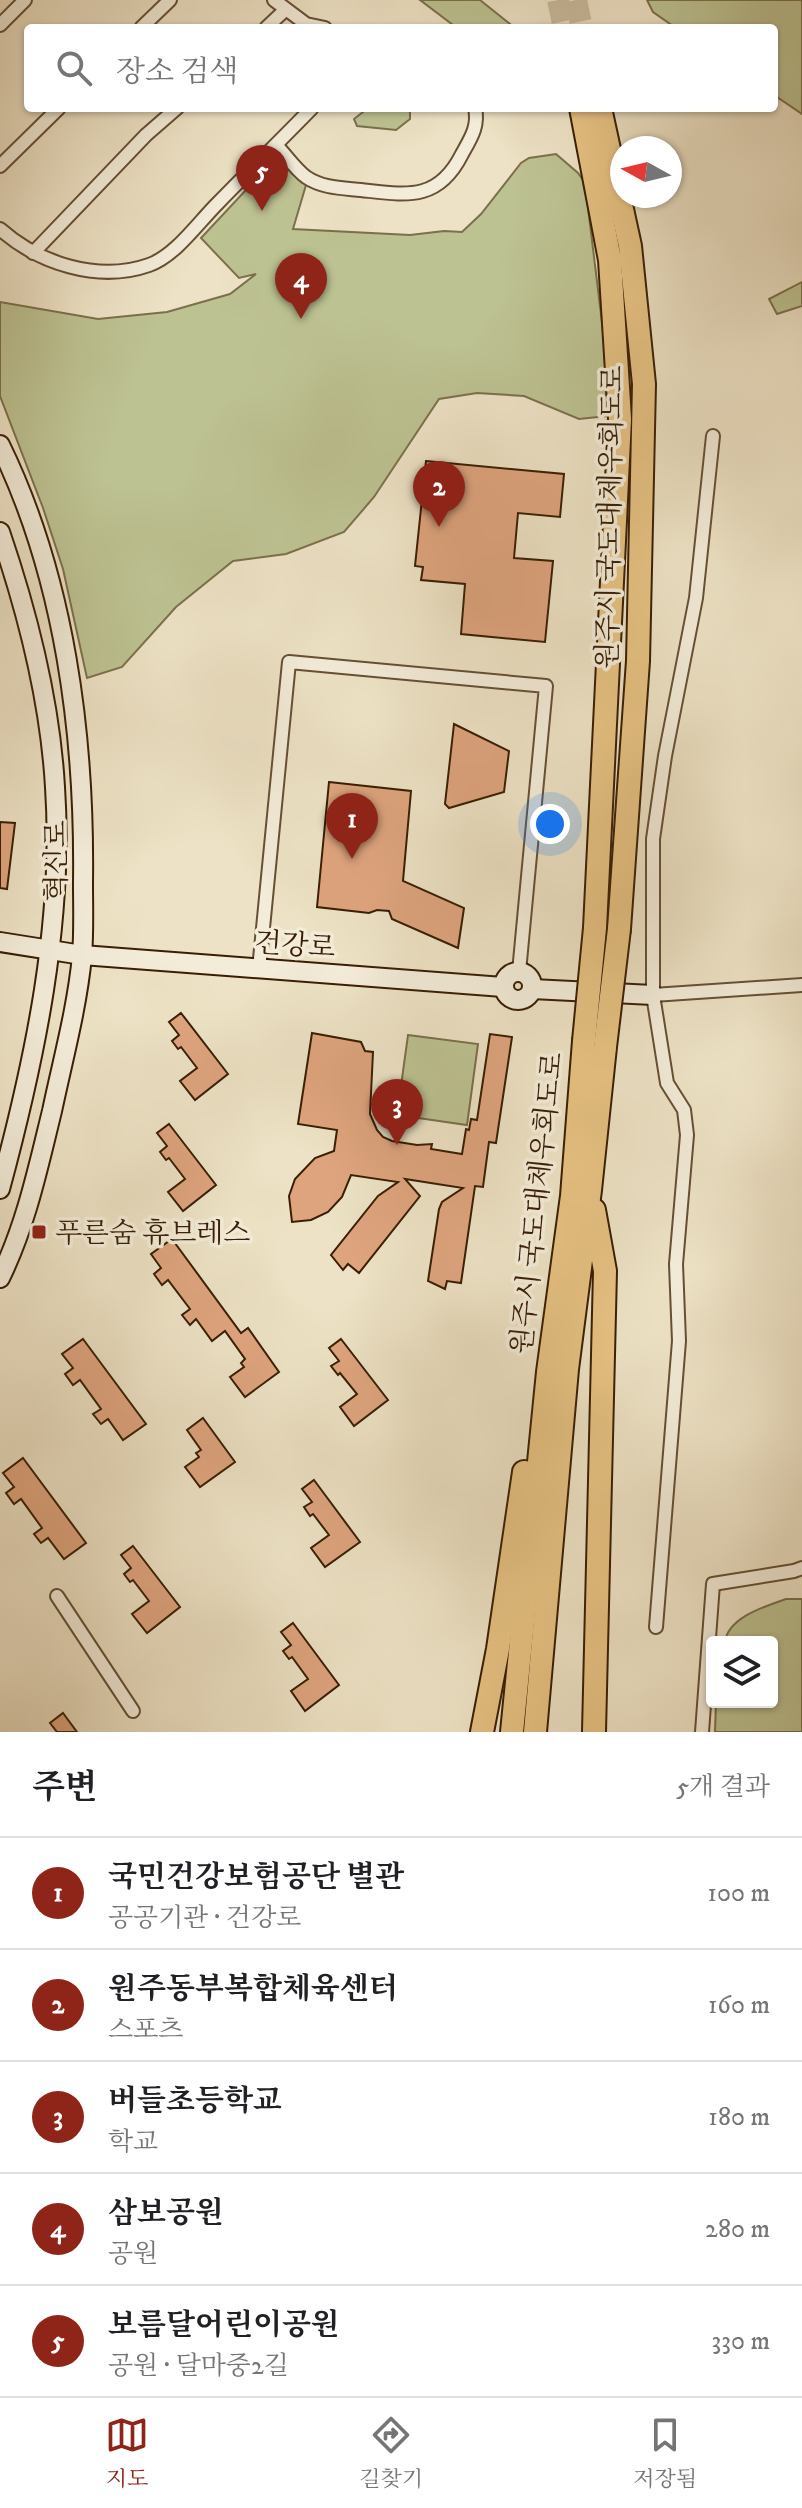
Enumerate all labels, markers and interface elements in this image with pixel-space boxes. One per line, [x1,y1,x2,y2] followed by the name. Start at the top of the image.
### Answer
[24,24,778,112] search box
[52,46,96,90] icon: search
[116,54,238,91] text: 장소 검색
[610,136,682,208] north arrow
[236,145,288,211] pin: 5
[275,253,327,319] pin: 4
[590,365,631,669] street label: 원주시 국도대체우회도로
[413,461,465,527] pin: 2
[326,793,378,859] pin: 1
[530,804,570,844] your location
[39,820,74,902] street label: 혁신로
[253,925,337,966] street label: 건강로
[504,1050,571,1356] street label: 원주시 국도대체우회도로
[371,1079,423,1145] pin: 3
[55,1216,250,1251] place label: 푸른숨 휴브레스
[30,1223,48,1241] marker: 푸른숨 휴브레스
[706,1636,778,1708] map controls
[706,1636,778,1708] button: layers
[32,1767,98,1809] text: 주변
[676,1771,770,1804] text: 5개 결과
[108,1859,404,1896] text: 국민건강보험공단 별관
[53,1877,63,1910] text: 1
[707,1877,770,1910] text: 100 m
[108,1902,301,1935] text: 공공기관 · 건강로
[108,1971,398,2008] text: 원주동부복합체육센터
[52,1989,64,2022] text: 2
[708,1989,770,2022] text: 160 m
[108,2014,183,2047] text: 스포츠
[108,2083,282,2120] text: 버들초등학교
[53,2101,63,2134] text: 3
[708,2101,770,2134] text: 180 m
[108,2126,158,2159] text: 학교
[108,2195,224,2232] text: 삼보공원
[51,2213,65,2246] text: 4
[705,2213,770,2246] text: 280 m
[108,2238,158,2271] text: 공원
[108,2307,340,2344] text: 보름달어린이공원
[52,2325,64,2358] text: 5
[712,2325,770,2358] text: 330 m
[108,2350,289,2383] text: 공원 · 달마중2길
[105,2413,149,2493] tab: 지도
[359,2413,423,2493] tab: 길찾기
[633,2413,697,2493] tab: 저장됨

